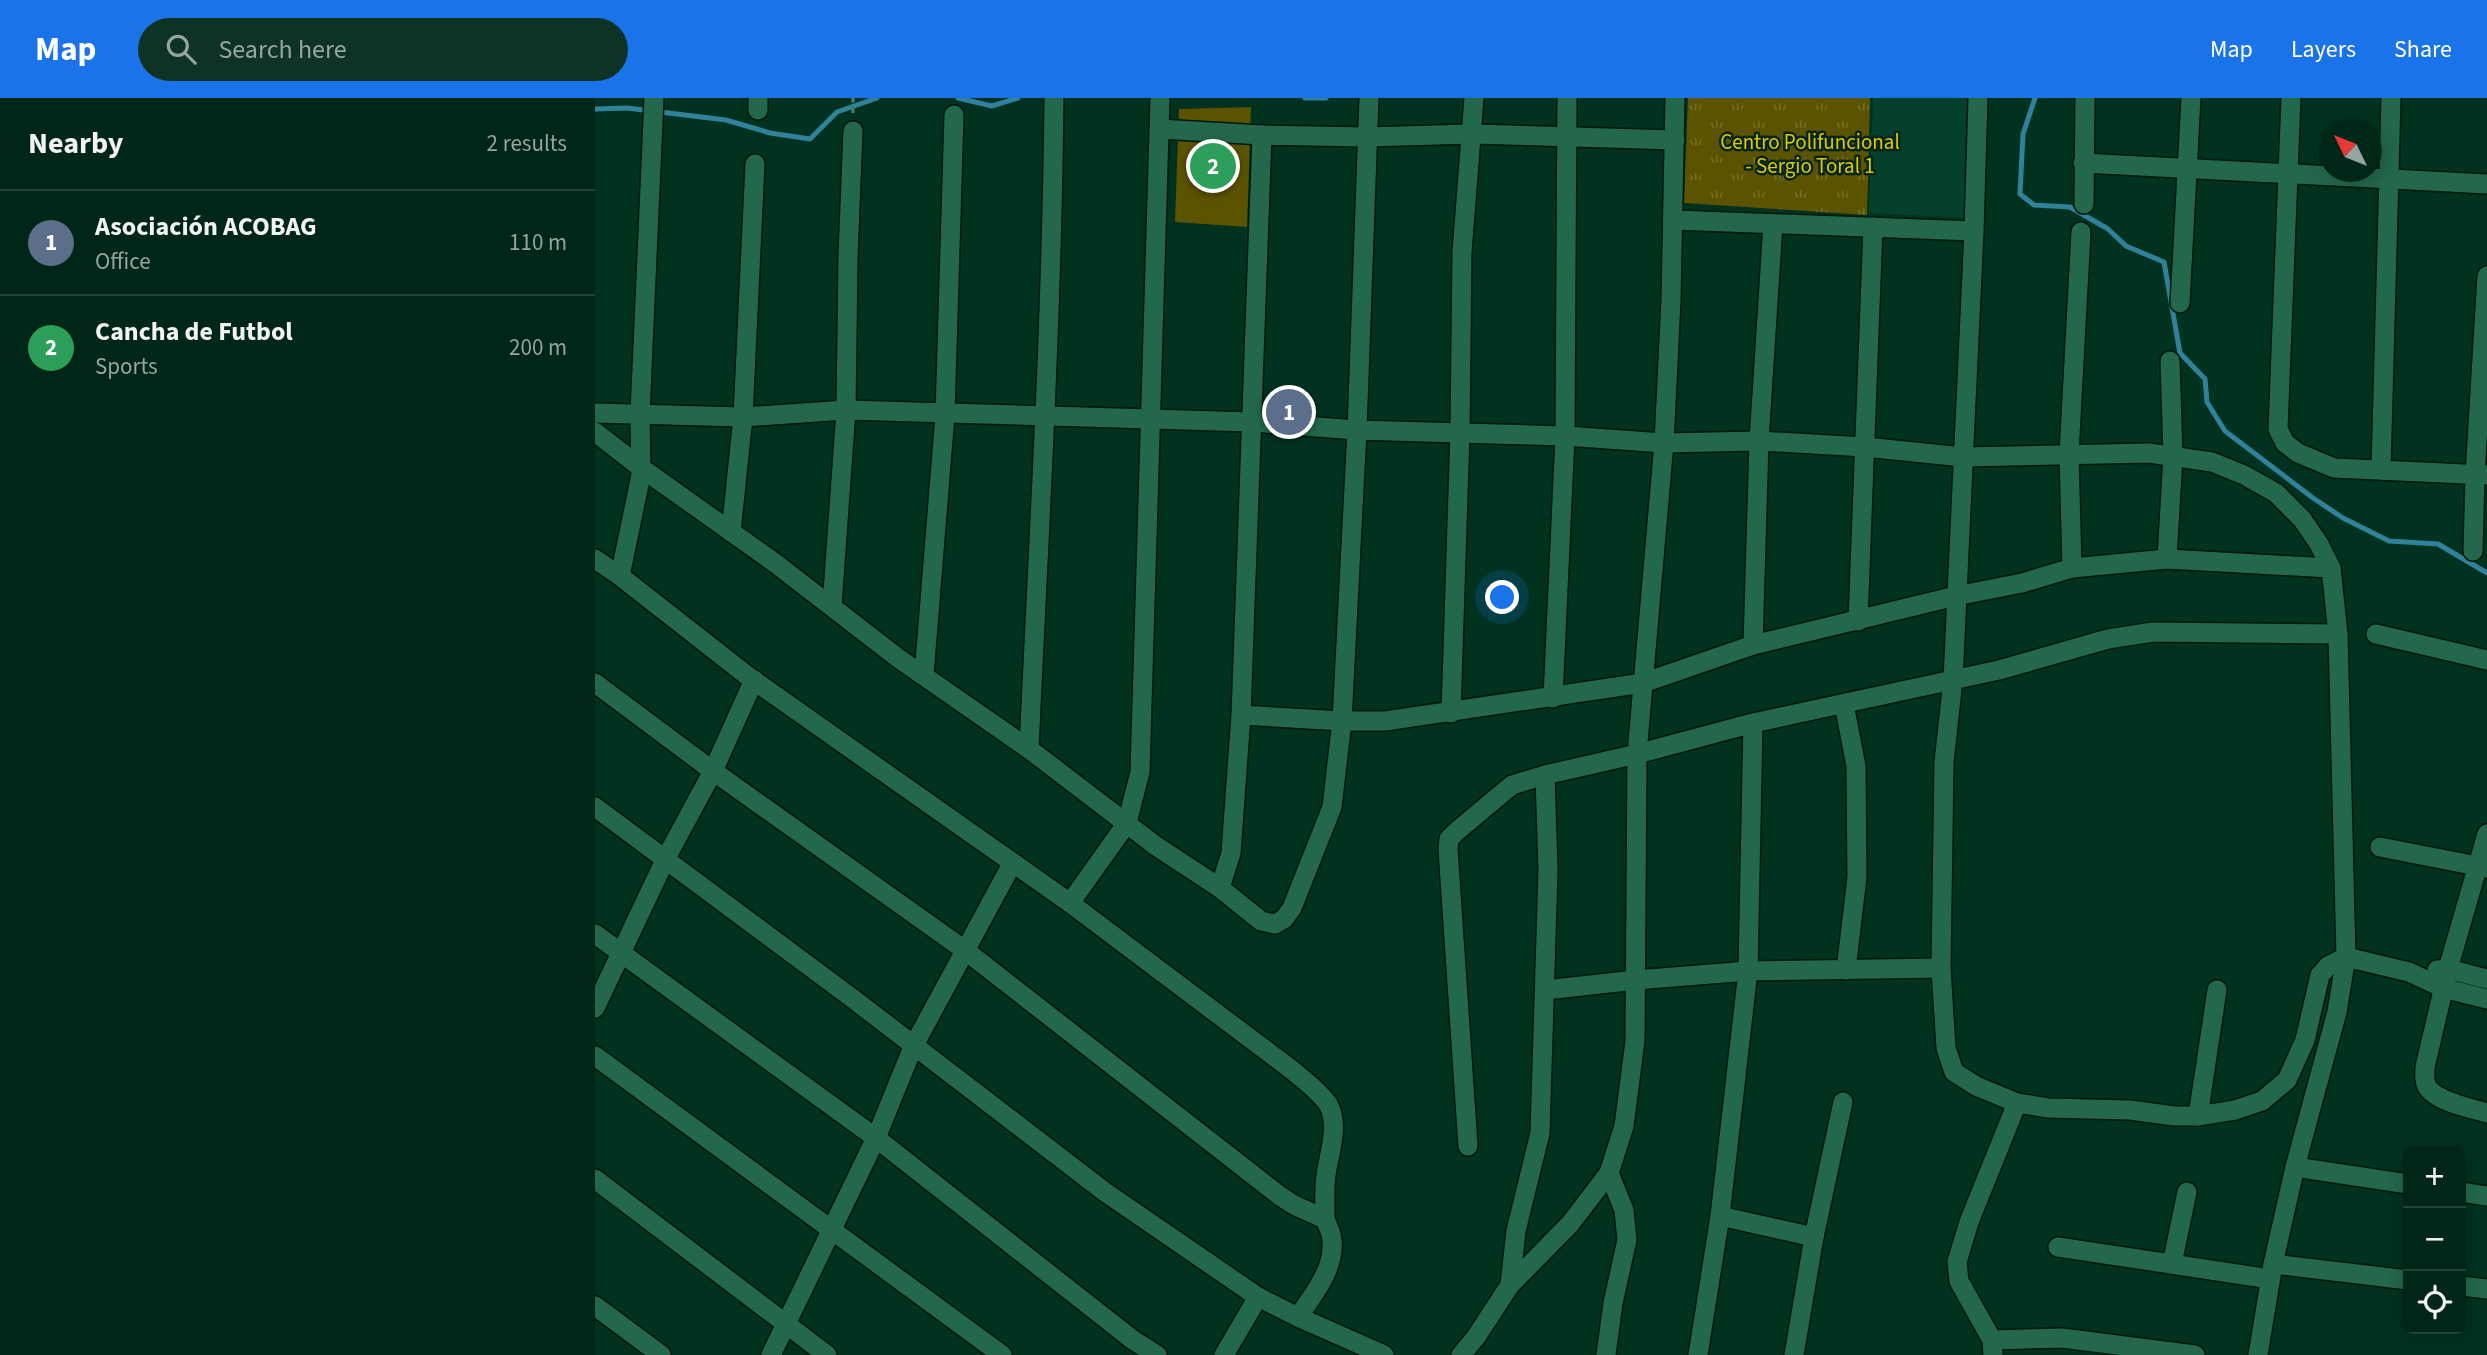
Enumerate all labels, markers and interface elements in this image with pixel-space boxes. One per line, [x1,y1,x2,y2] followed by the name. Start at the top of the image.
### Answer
[138,18,628,81] search box
[35,26,96,73] text: Map
[162,30,200,68] icon: search
[218,31,347,68] text: Search here
[2210,32,2253,67] text: Map
[2291,32,2356,67] text: Layers
[2394,32,2452,67] text: Share
[2319,119,2382,182] north arrow
[28,122,123,165] text: Nearby
[487,127,567,160] text: 2 results
[1720,127,1900,181] park label: Centro Polifuncional - Sergio Toral 1
[1190,140,1236,192] pin: 2
[95,208,317,245] text: Asociación ACOBAG
[45,226,57,259] text: 1
[509,226,567,259] text: 110 m
[95,245,151,278] text: Office
[95,313,293,350] text: Cancha de Futbol
[45,331,57,364] text: 2
[509,331,567,364] text: 200 m
[95,350,158,383] text: Sports
[1266,386,1312,438] pin: 1
[1485,580,1519,614] your location
[2403,1145,2466,1334] map controls
[2403,1145,2466,1208] button: +
[2403,1208,2466,1271] button: −
[2403,1271,2466,1334] button: locate

